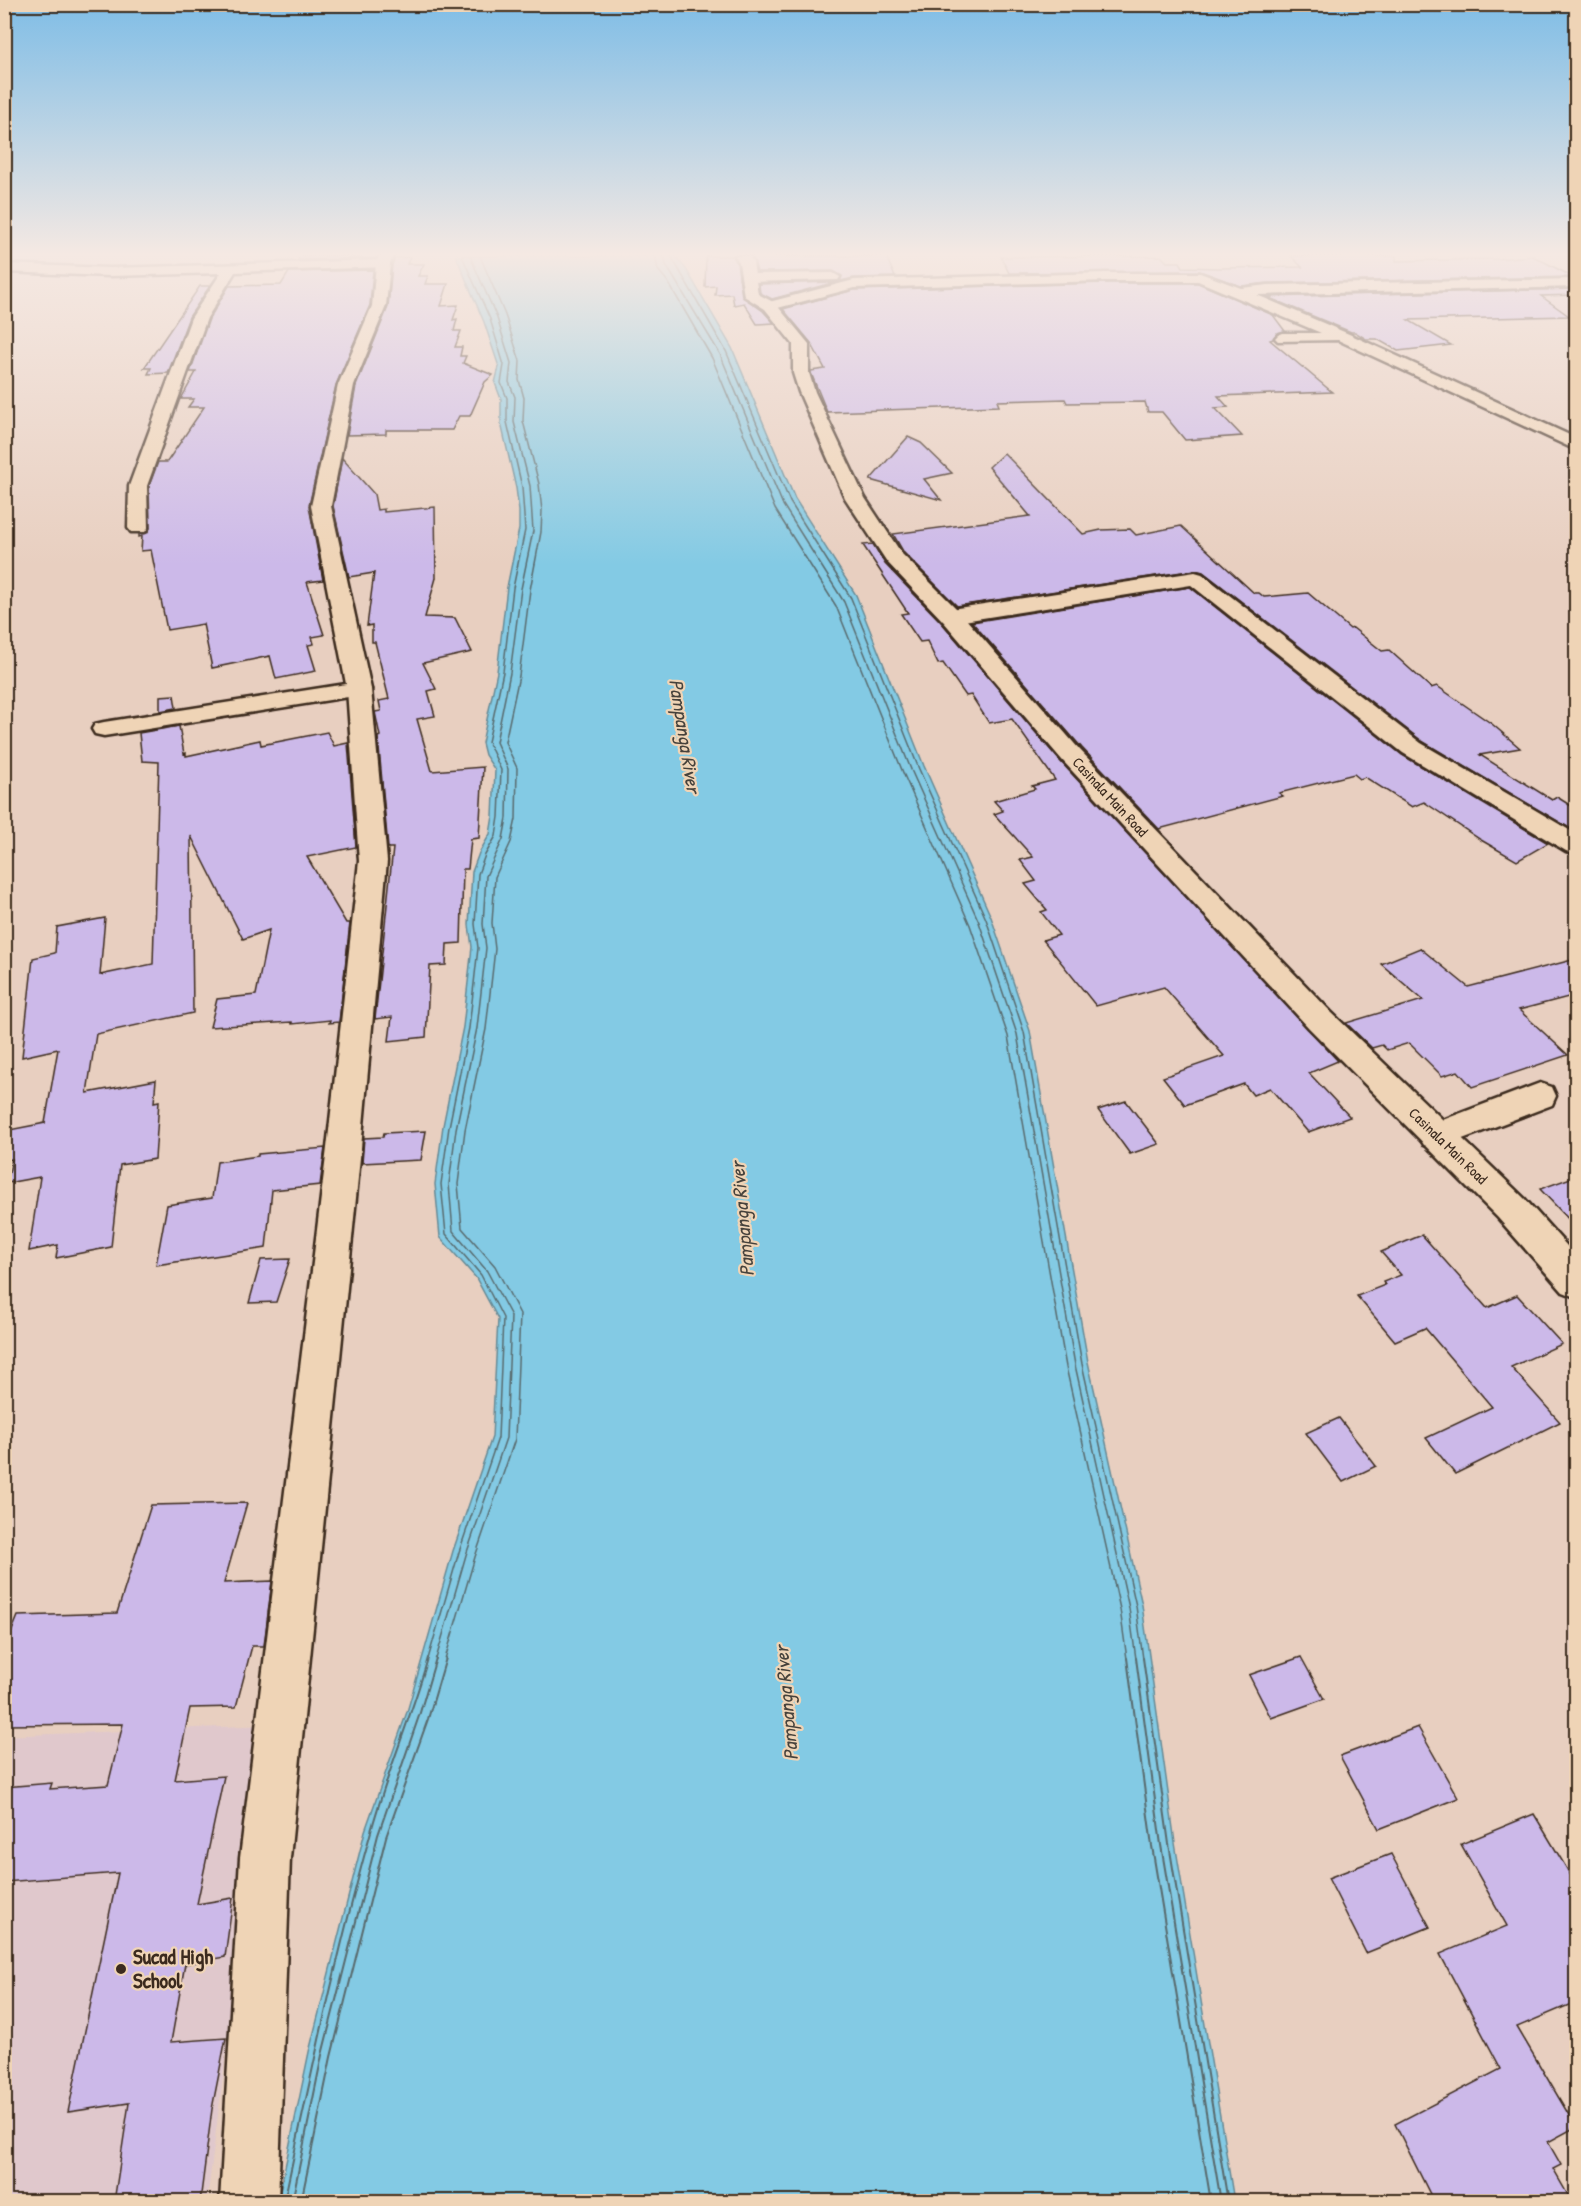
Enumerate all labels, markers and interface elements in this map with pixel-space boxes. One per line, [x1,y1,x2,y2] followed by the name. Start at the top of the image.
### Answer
[662,677,708,797] water label: Pampanga River
[1068,752,1153,841] street label: Casinala Main Road
[1404,1103,1493,1189] street label: Casinala Main Road
[723,1158,761,1278] water label: Pampanga River
[767,1642,805,1762] water label: Pampanga River
[133,1942,213,1995] place label: Sucad High School
[114,1962,128,1976] marker: Sucad High School

